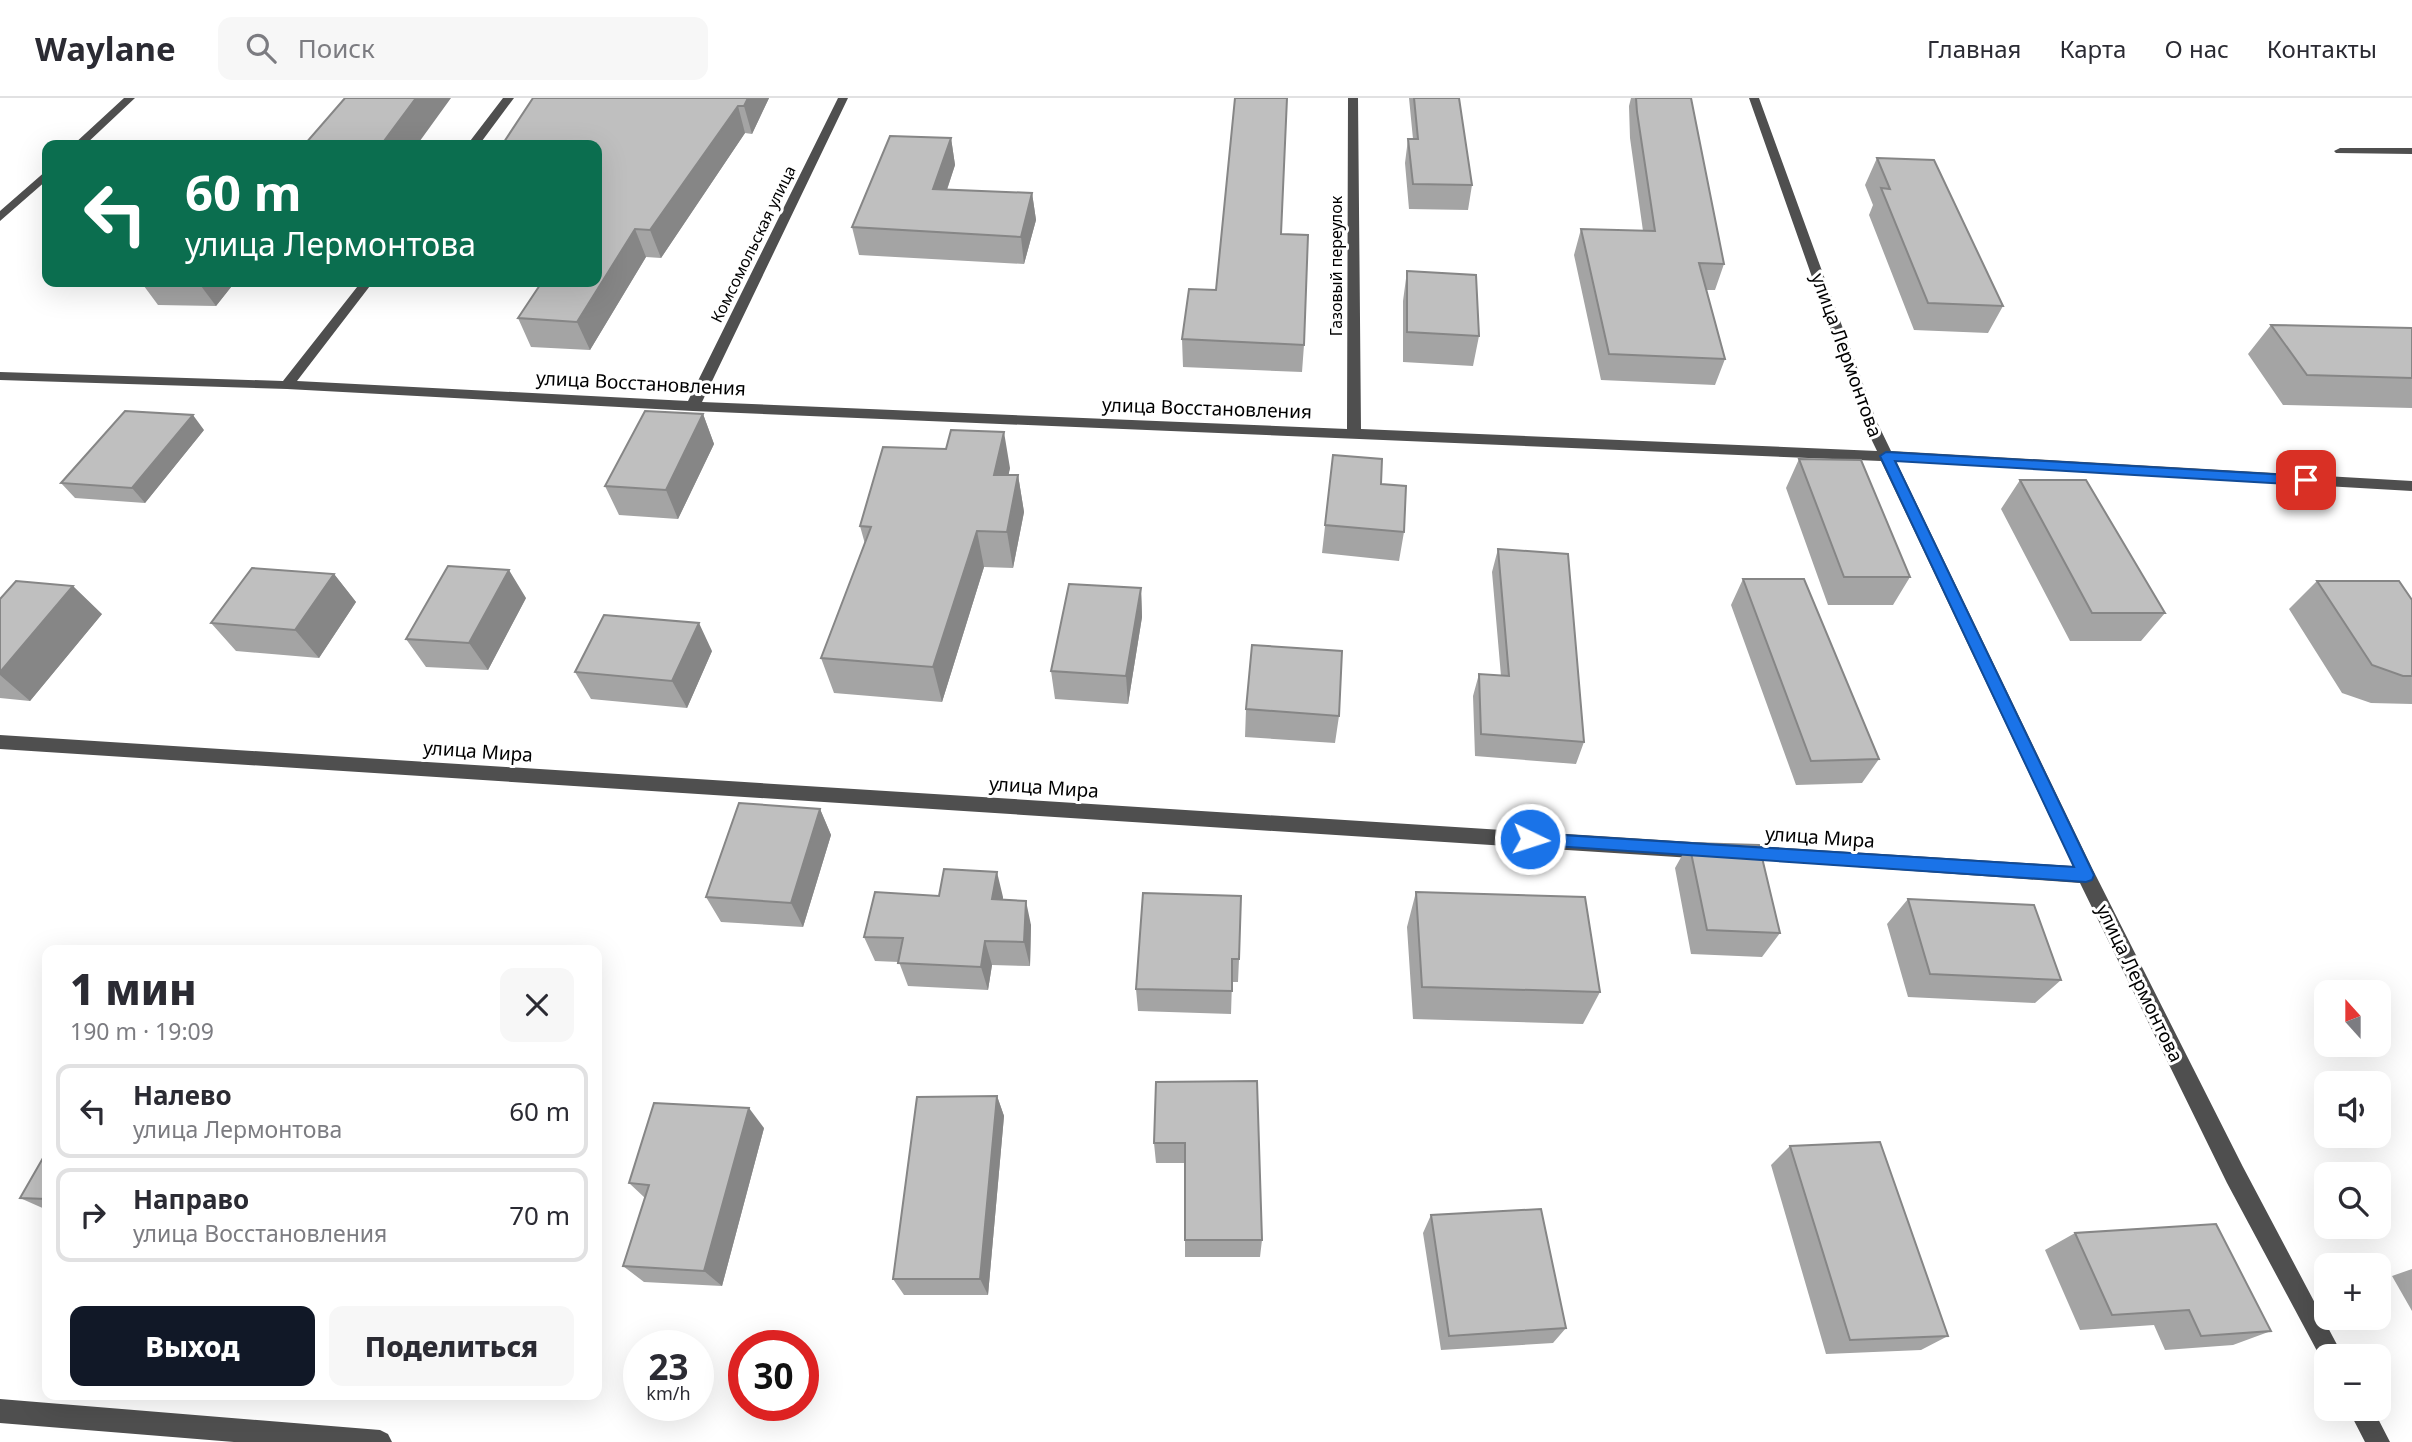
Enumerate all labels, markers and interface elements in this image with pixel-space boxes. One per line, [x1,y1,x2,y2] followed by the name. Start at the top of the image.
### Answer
[218,17,708,80] search box
[35,26,176,71] text: Waylane
[242,29,280,67] icon: search
[298,30,375,66] text: Поиск
[1927,32,2021,65] text: Главная
[2059,32,2126,65] text: Карта
[2164,32,2229,65] text: О нас
[2267,32,2377,65] text: Контакты
[185,159,302,225] text: 60 m
[705,162,801,326] street label: Комсомольская улица
[70,168,161,259] icon: left
[1325,195,1347,336] street label: Газовый переулок
[185,222,476,265] text: улица Лермонтова
[1805,269,1889,441] street label: улица Лермонтова
[535,365,747,401] street label: улица Восстановления
[1102,391,1312,425] street label: улица Восстановления
[2276,450,2336,510] pin
[2287,461,2325,499] icon: arrive
[422,734,534,768] street label: улица Мира
[988,770,1100,804] street label: улица Мира
[1493,802,1567,876] position arrow
[1764,820,1876,854] street label: улица Мира
[2090,900,2190,1066] street label: улица Лермонтова
[70,960,197,1017] text: 1 мин
[500,968,574,1042] button: close
[2314,980,2390,1057] north arrow
[2314,980,2391,1421] map controls
[70,1015,214,1047] text: 190 m · 19:09
[2314,1071,2391,1148] button: sound
[133,1077,232,1113] text: Налево
[74,1092,112,1130] icon: left
[509,1093,570,1129] text: 60 m
[133,1113,342,1145] text: улица Лермонтова
[2314,1162,2391,1239] button: search
[133,1181,249,1217] text: Направо
[74,1196,112,1234] icon: right
[509,1197,570,1233] text: 70 m
[133,1217,387,1249] text: улица Восстановления
[2314,1253,2391,1330] button: +
[70,1306,315,1386] button: Выход
[329,1306,574,1386] button: Поделиться
[728,1330,819,1421] speed limit sign: 30
[648,1343,689,1390] text: 23
[2314,1344,2391,1421] button: −
[646,1381,691,1405] text: km/h

